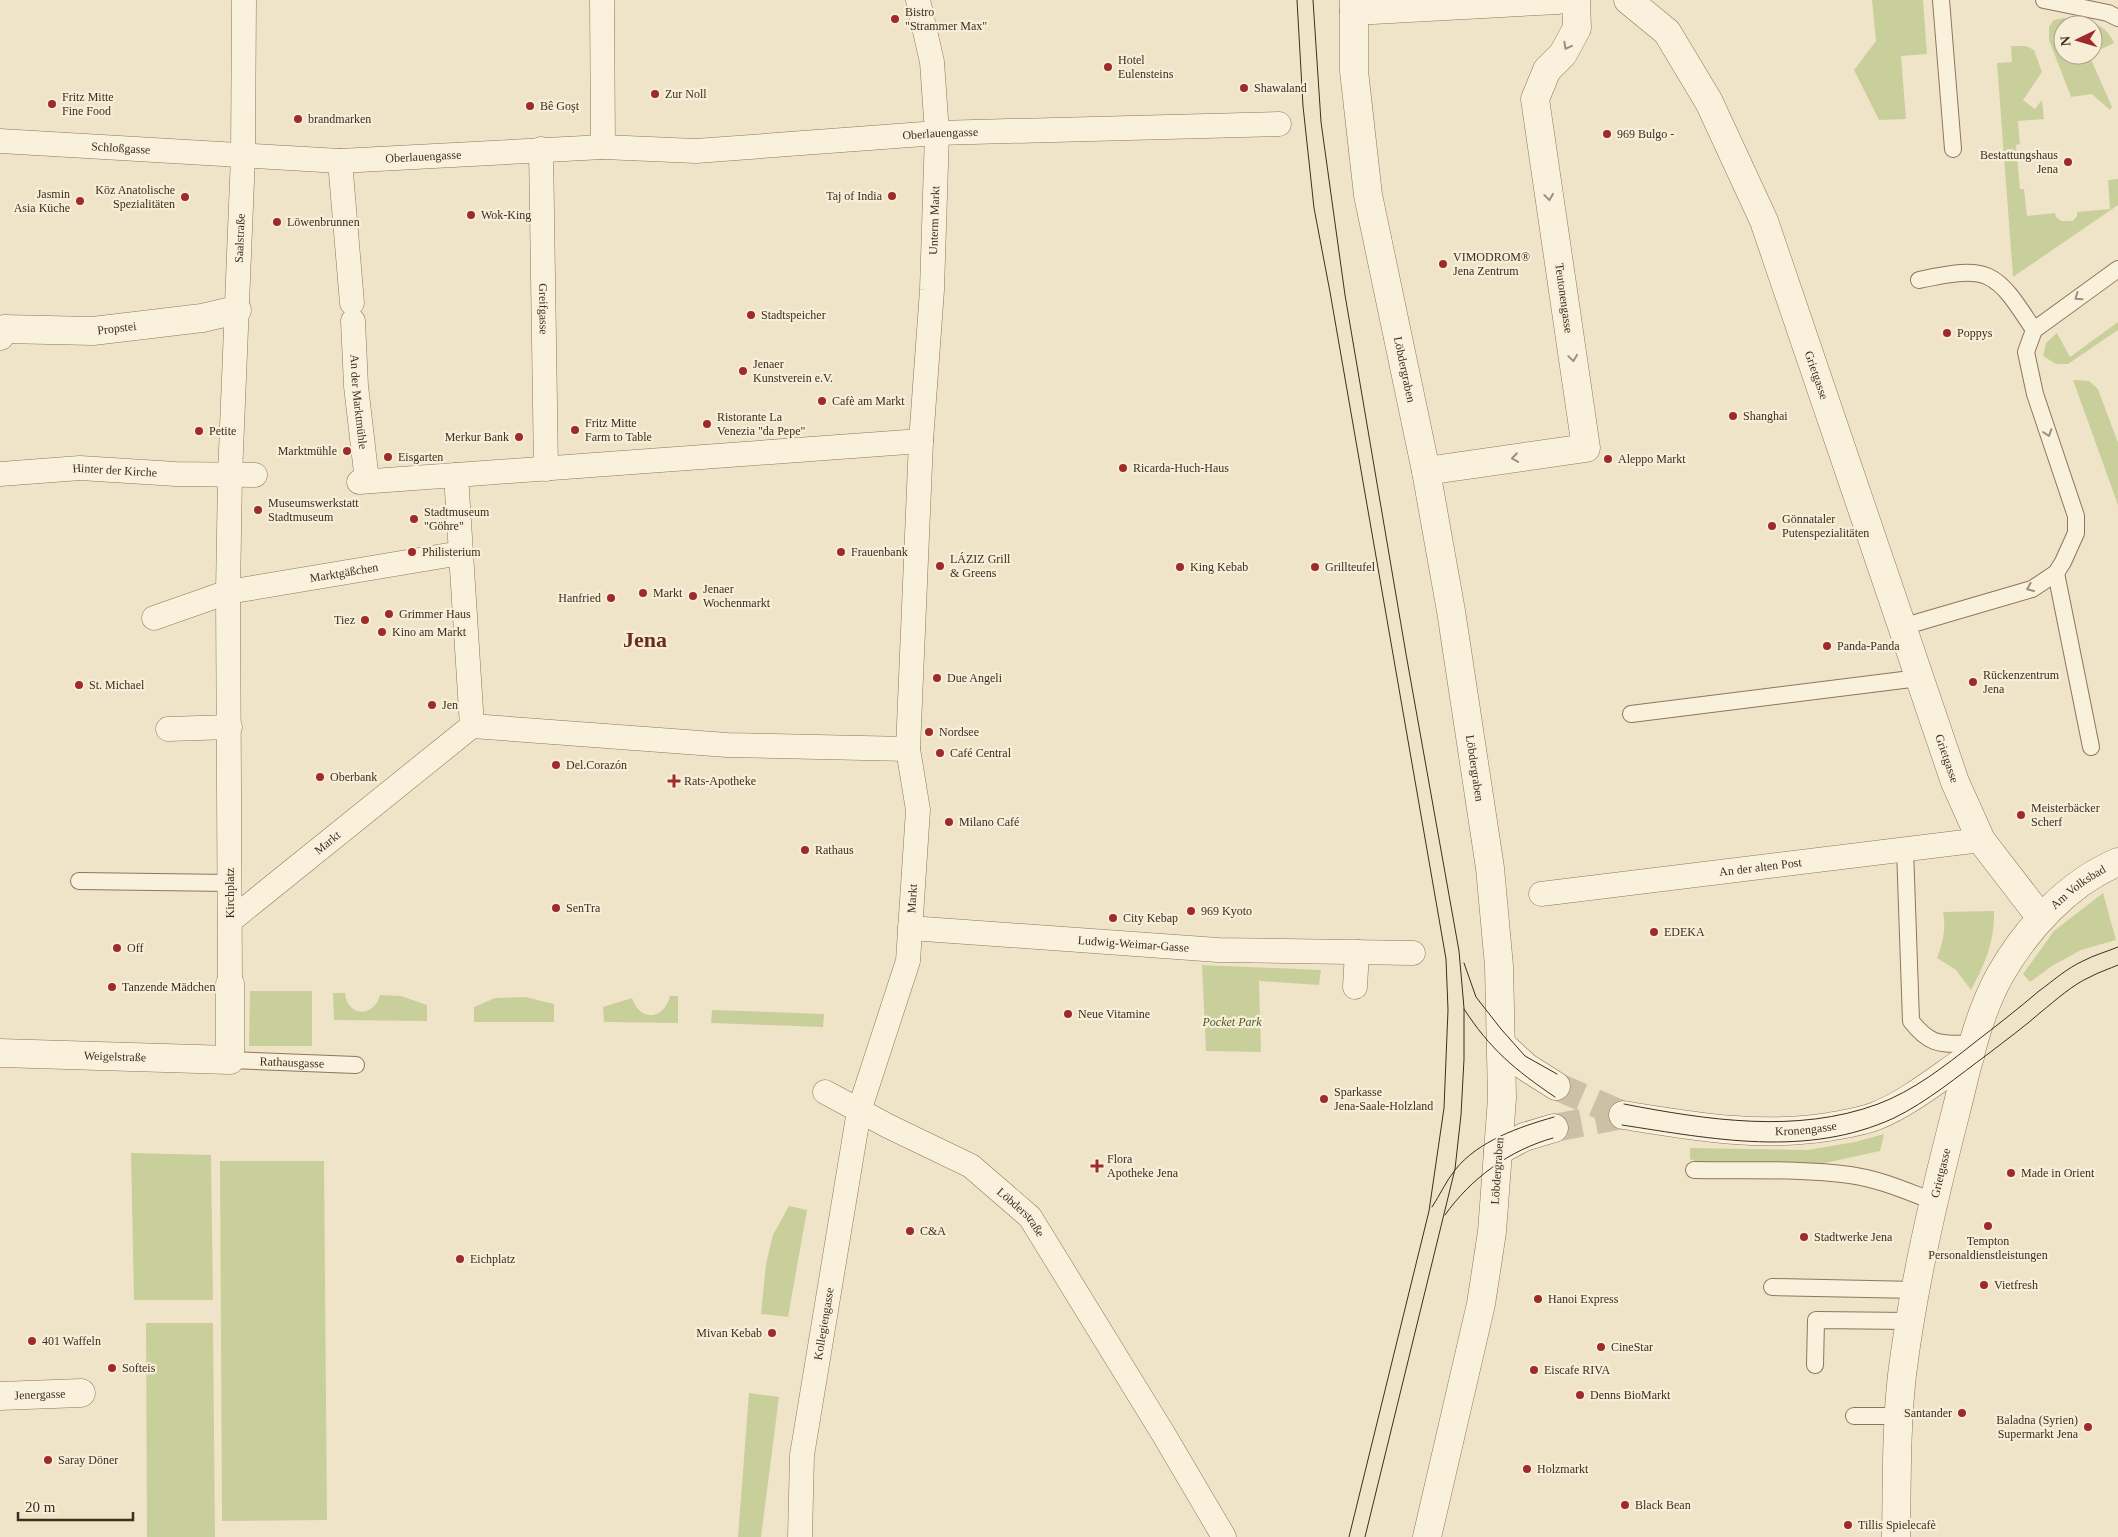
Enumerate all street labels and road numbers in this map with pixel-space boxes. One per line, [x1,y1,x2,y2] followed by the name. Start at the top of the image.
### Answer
[902,125,978,143] street label: Oberlauengasse
[91,139,151,157] street label: Schloßgasse
[385,148,462,166] street label: Oberlauengasse
[926,185,942,255] street label: Unterm Markt
[232,213,248,263] street label: Saalstraße
[1552,262,1576,334] street label: Teutonengasse
[536,283,551,335] street label: Greifgasse
[96,319,138,337] street label: Propstei
[1391,335,1418,404] street label: Löbdergraben
[1802,349,1831,401] street label: Grietgasse
[348,354,370,450] street label: An der Marktmühle
[72,461,157,480] street label: Hinter der Kirche
[309,560,379,585] street label: Marktgäßchen
[1932,732,1962,785] street label: Grietgasse
[1463,734,1487,802] street label: Löbdergraben
[312,828,344,857] street label: Markt
[1718,855,1803,879] street label: An der alten Post
[2047,862,2108,912] street label: Am Volksbad
[223,868,237,918] street label: Kirchplatz
[904,883,920,914] street label: Markt
[1077,933,1190,955] street label: Ludwig-Weimar-Gasse
[84,1049,146,1064] street label: Weigelstraße
[259,1054,325,1071] street label: Rathausgasse
[1775,1119,1838,1138] street label: Kronengasse
[1488,1137,1506,1205] street label: Löbdergraben
[1928,1147,1953,1199] street label: Grietgasse
[994,1185,1047,1239] street label: Löbderstraße
[811,1286,837,1361] street label: Kollegiengasse
[14,1387,66,1402] street label: Jenergasse

